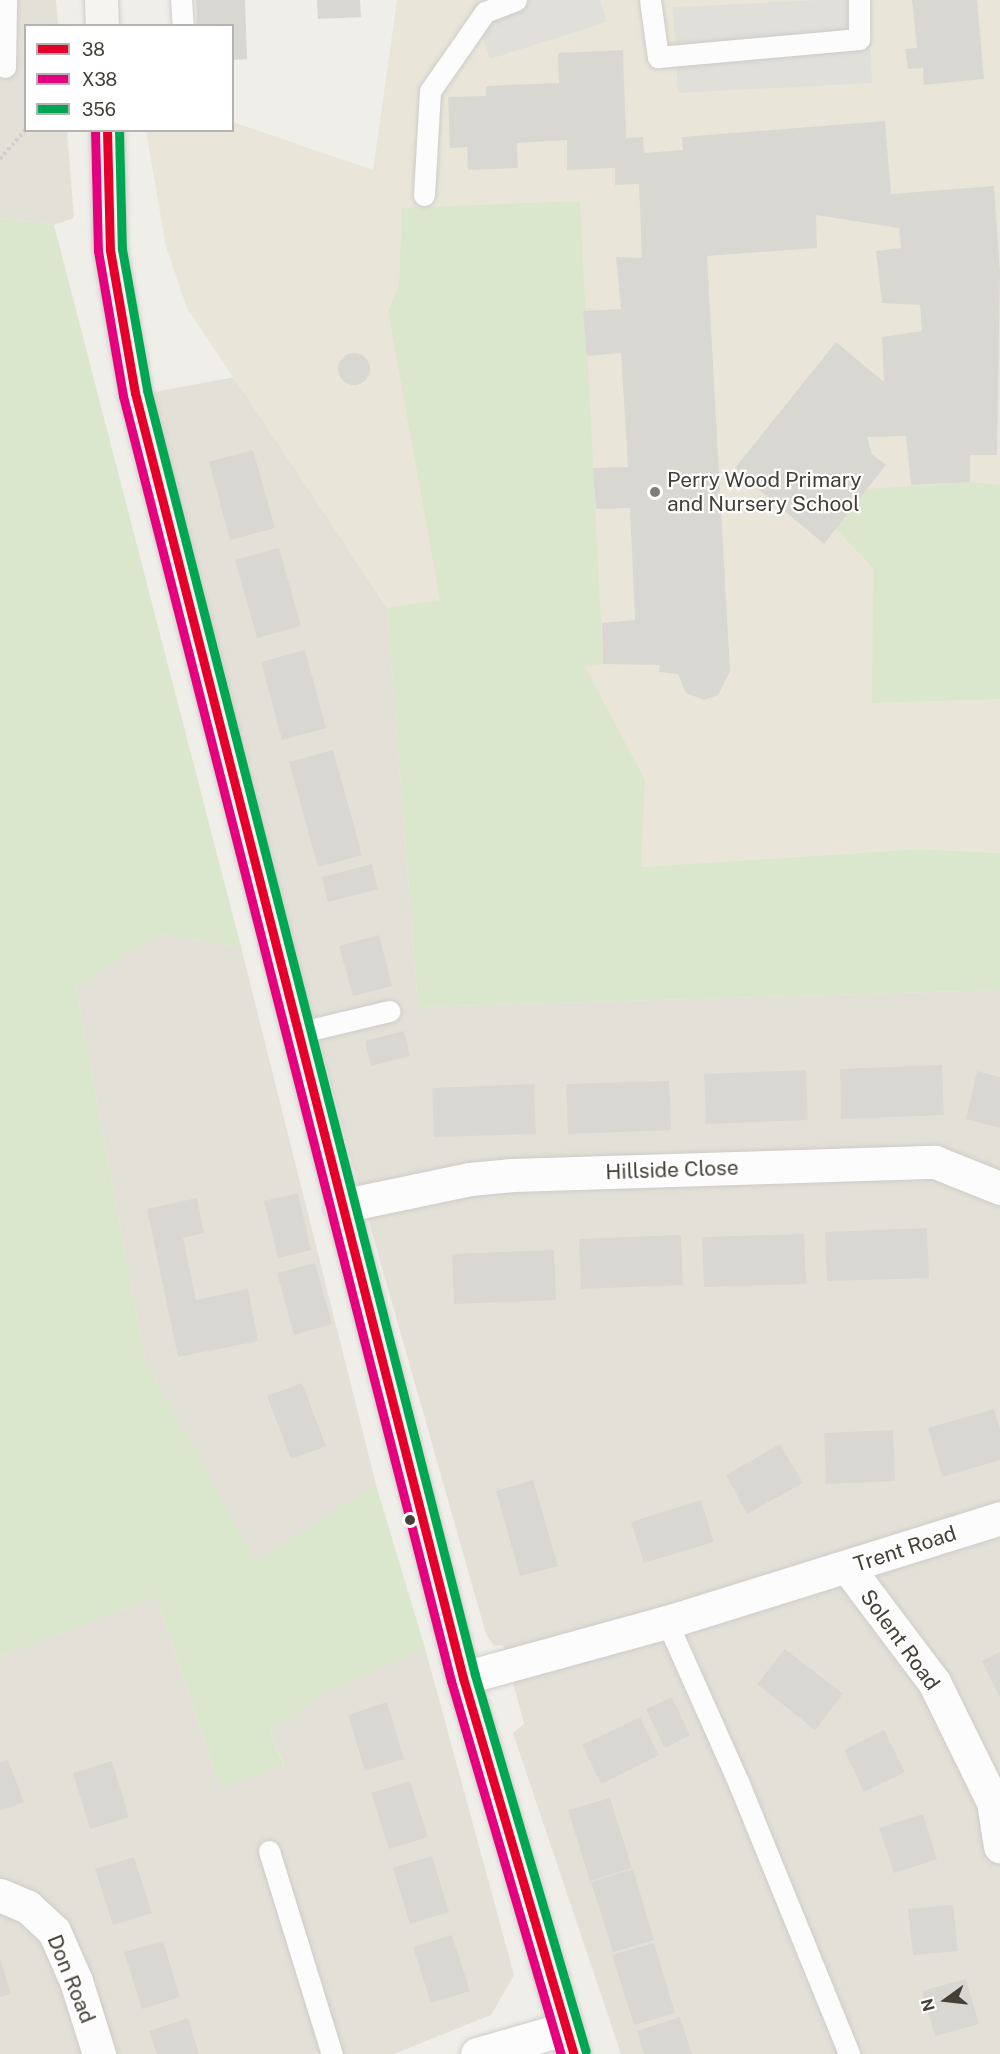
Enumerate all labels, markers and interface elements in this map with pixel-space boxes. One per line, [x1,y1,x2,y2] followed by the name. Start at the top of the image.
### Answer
[24,24,234,132] legend
[82,39,105,60] text: 38
[82,69,117,90] text: X38
[82,99,116,120] text: 356
[667,467,862,517] place label: Perry Wood Primary and Nursery School
[648,485,662,499] marker: Perry Wood Primary and Nursery School
[605,1155,739,1185] street label: Hillside Close
[404,1514,416,1526] unlabelled marker
[851,1521,959,1577] street label: Trent Road
[855,1585,945,1695] street label: Solent Road
[42,1931,100,2027] street label: Don Road
[916,1970,976,2030] north arrow
[917,1996,939,2013] text: N

